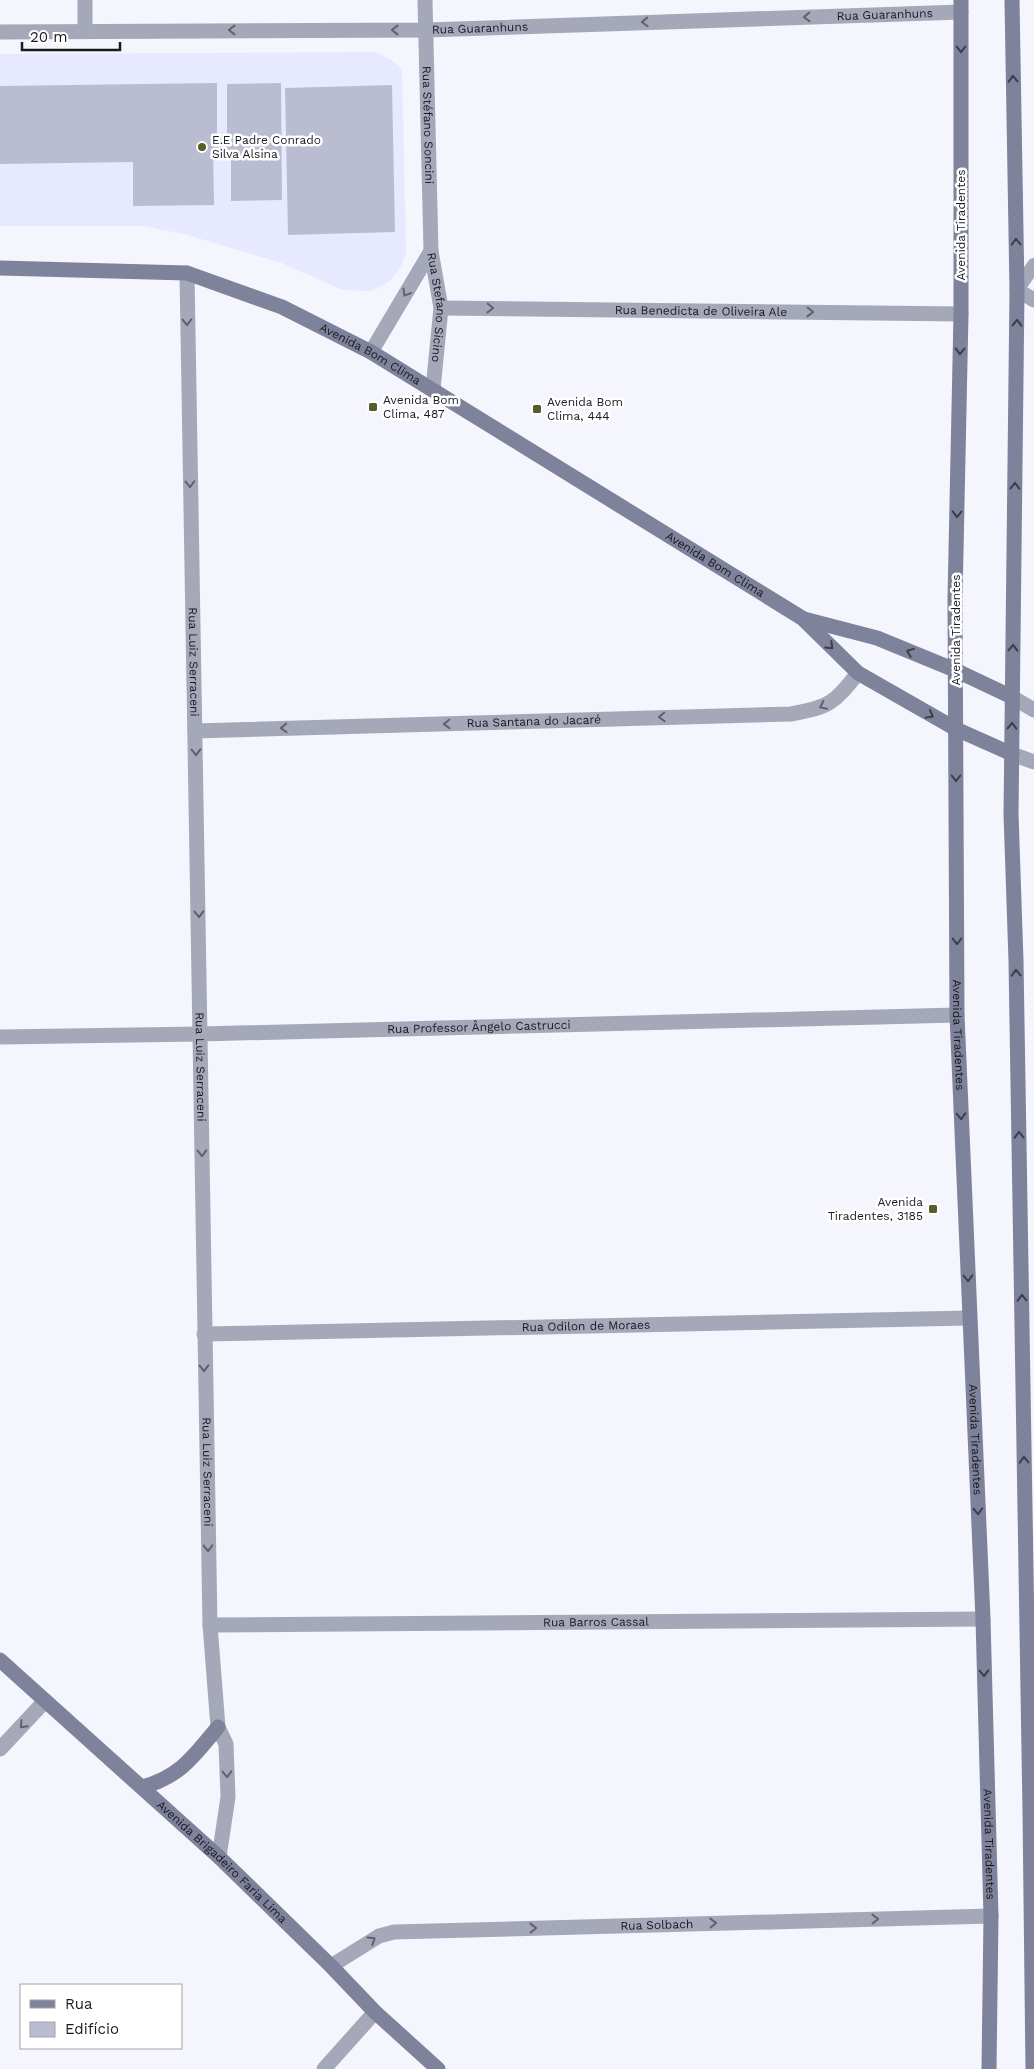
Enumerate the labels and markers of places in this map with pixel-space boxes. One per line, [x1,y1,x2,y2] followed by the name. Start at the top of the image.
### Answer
[212,133,321,161] place label: E.E Padre Conrado Silva Alsina
[196,141,208,153] marker: E.E Padre Conrado Silva Alsina
[383,393,459,421] place label: Avenida Bom Clima, 487
[547,395,623,423] place label: Avenida Bom Clima, 444
[367,401,379,413] marker: Avenida Bom Clima, 487
[531,403,543,415] marker: Avenida Bom Clima, 444
[828,1195,923,1223] place label: Avenida Tiradentes, 3185
[927,1203,939,1215] marker: Avenida Tiradentes, 3185

